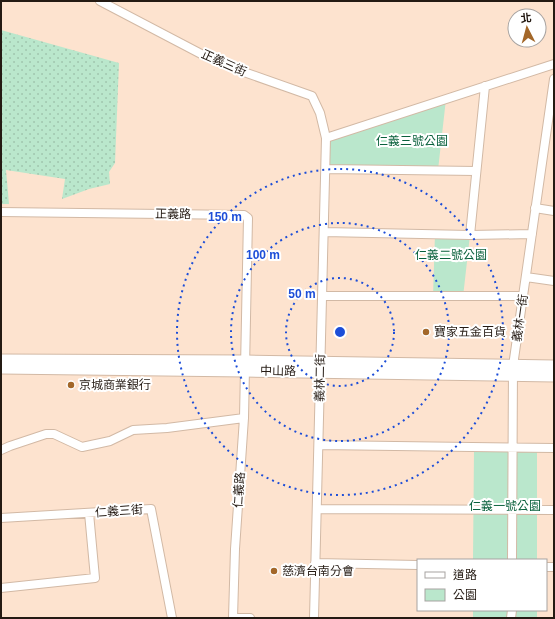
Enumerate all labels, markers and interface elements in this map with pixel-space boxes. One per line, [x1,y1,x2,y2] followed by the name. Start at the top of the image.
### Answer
[507,8,547,48] north arrow
[520,12,532,25] text: 北
[199,47,249,79] street label: 正義三街
[376,134,448,148] park label: 仁義三號公園
[155,207,191,221] street label: 正義路
[208,210,242,224] text: 150 m
[246,248,280,262] text: 100 m
[415,248,487,262] park label: 仁義二號公園
[288,287,316,301] text: 50 m
[510,293,530,343] street label: 義林一街
[333,325,347,339] centre of rings
[434,325,506,339] place label: 寶家五金百貨
[421,327,431,337] marker: 寶家五金百貨
[313,354,327,402] street label: 義林二街
[260,364,296,378] street label: 中山路
[79,378,151,392] place label: 京城商業銀行
[66,380,76,390] marker: 京城商業銀行
[231,472,247,508] street label: 仁義路
[469,499,541,513] park label: 仁義一號公園
[95,502,143,520] street label: 仁義三街
[417,559,547,611] legend
[282,564,354,578] place label: 慈濟台南分會
[269,566,279,576] marker: 慈濟台南分會
[453,568,477,582] text: 道路
[453,588,477,602] text: 公園

